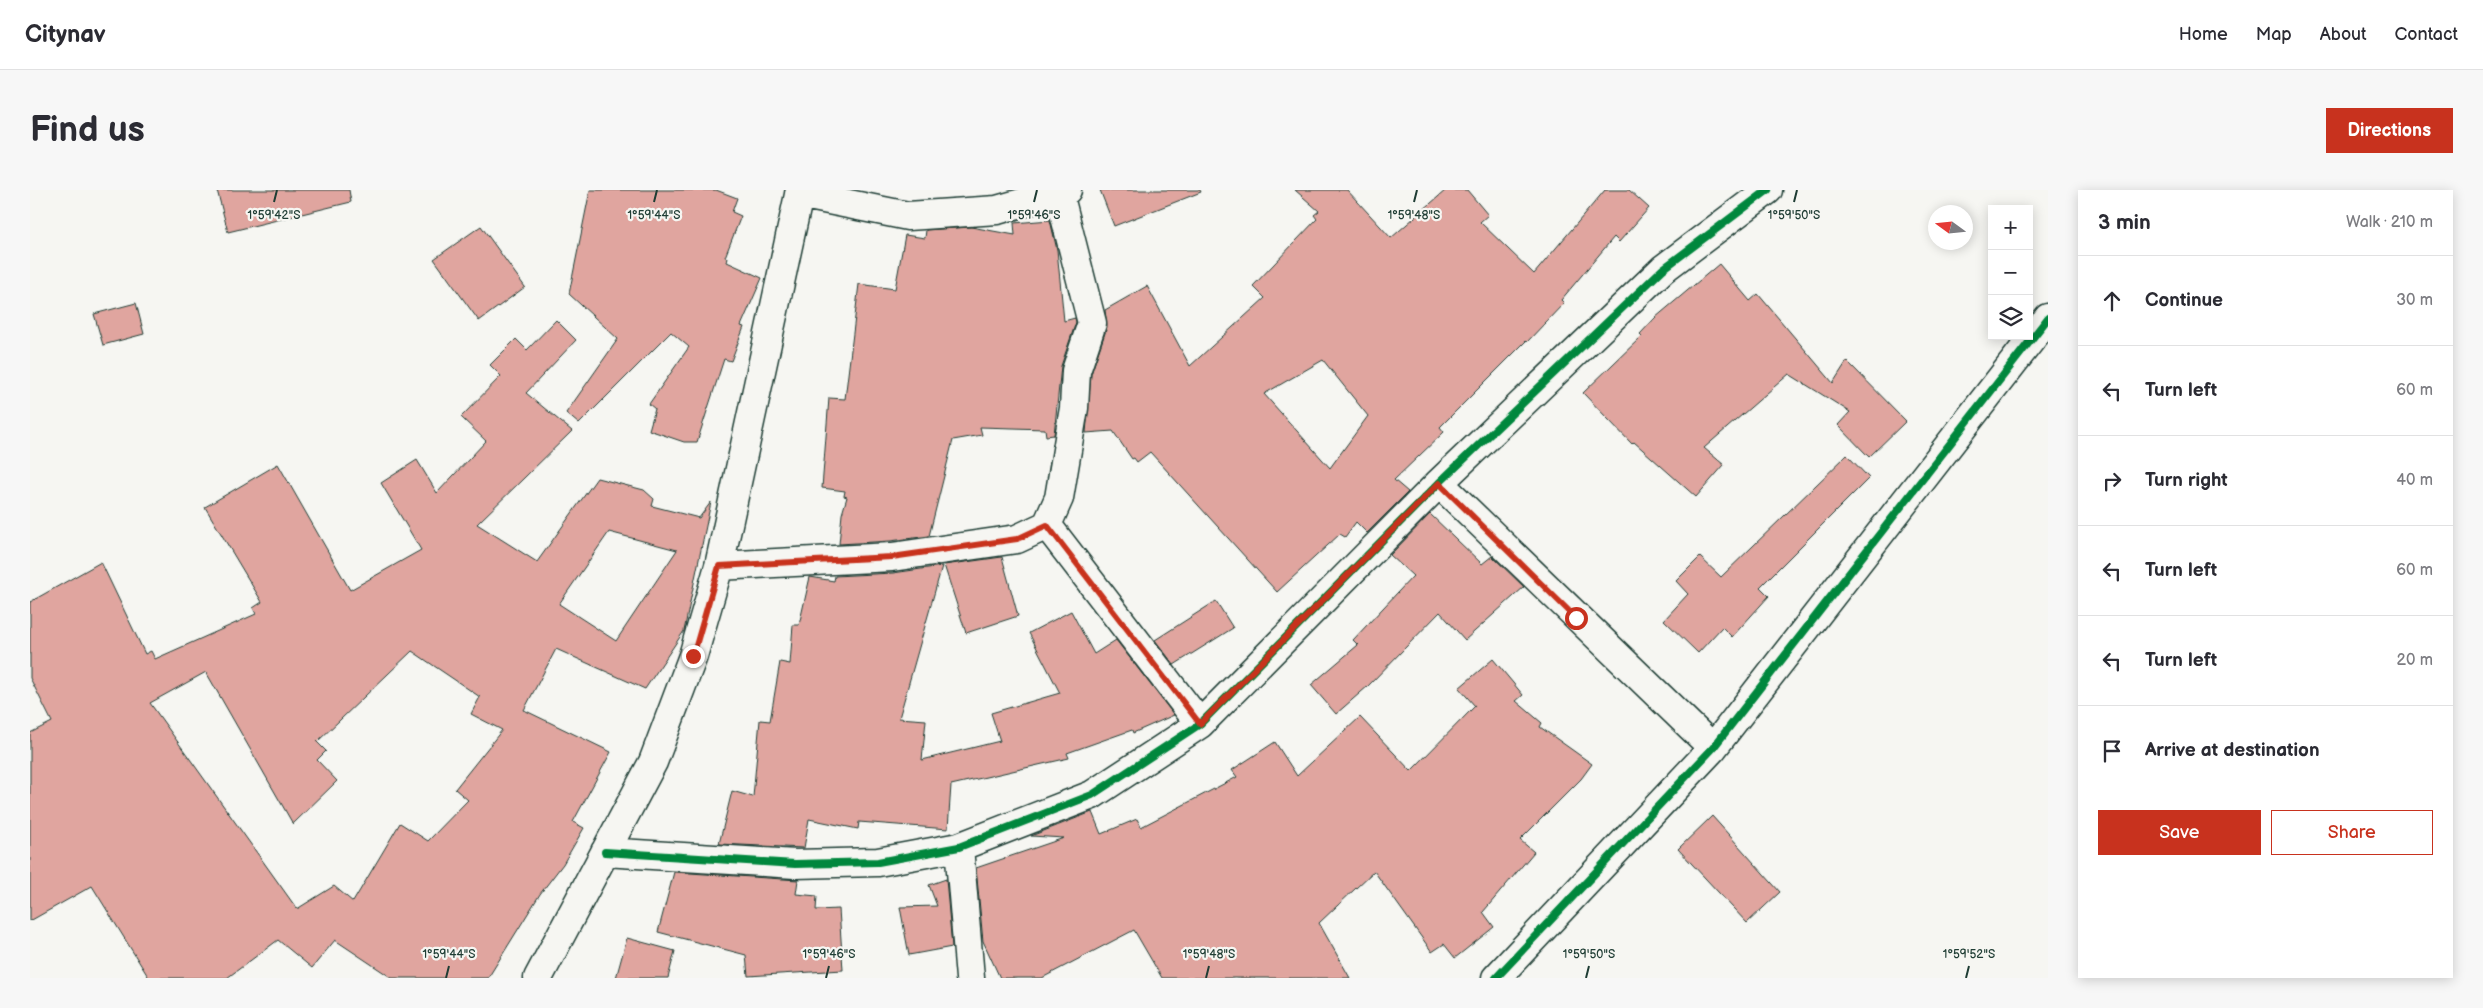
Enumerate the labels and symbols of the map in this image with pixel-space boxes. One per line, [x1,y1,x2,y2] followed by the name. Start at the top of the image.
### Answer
[1928,205,1973,250] north arrow
[248,208,300,223] text: 1°59'42"S
[627,208,681,223] text: 1°59'44"S
[1007,208,1061,223] text: 1°59'46"S
[1388,208,1440,223] text: 1°59'48"S
[1768,208,1820,223] text: 1°59'50"S
[1565,607,1588,630] route start
[682,645,705,668] route end
[422,947,476,962] text: 1°59'44"S
[802,947,856,962] text: 1°59'46"S
[1183,947,1235,962] text: 1°59'48"S
[1563,947,1615,962] text: 1°59'50"S
[1943,947,1995,962] text: 1°59'52"S

